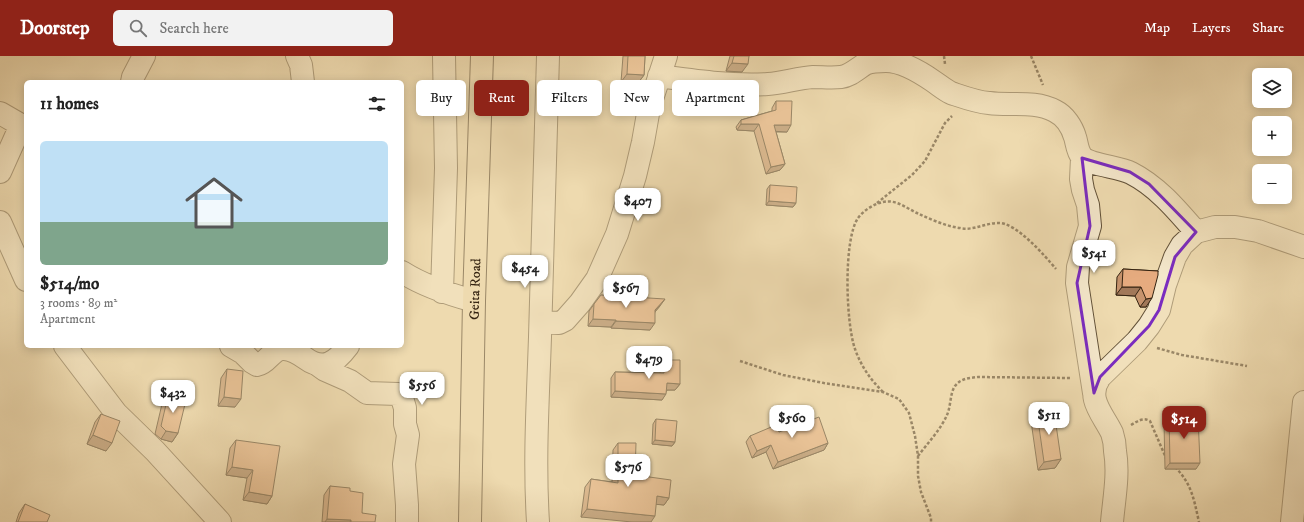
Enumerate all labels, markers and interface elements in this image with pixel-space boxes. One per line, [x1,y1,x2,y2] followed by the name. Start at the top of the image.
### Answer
[113,10,393,46] search box
[20,17,89,40] text: Doorstep
[127,17,149,39] icon: search
[159,19,229,38] text: Search here
[1144,19,1170,37] text: Map
[1192,19,1230,37] text: Layers
[1252,19,1284,37] text: Share
[1252,68,1292,204] map controls
[1252,68,1292,108] button: layers
[416,80,466,116] chip: Buy
[474,80,529,116] chip: Rent
[537,80,602,116] chip: Filters
[610,80,664,116] chip: New
[672,80,759,116] chip: Apartment
[40,93,99,115] text: 11 homes
[366,93,388,115] icon: filters
[1252,116,1292,156] button: +
[1252,164,1292,204] button: −
[178,167,250,239] icon: home
[614,188,662,222] pin: $407
[624,193,652,209] text: $407
[1070,240,1118,274] pin: $541
[1081,245,1107,261] text: $541
[501,255,549,289] pin: $454
[466,258,485,320] street label: Geita Road
[511,260,539,276] text: $454
[40,273,99,295] text: $514/mo
[602,275,650,309] pin: $567
[612,280,640,296] text: $567
[40,295,117,311] text: 3 rooms · 89 m²
[40,311,95,327] text: Apartment
[625,346,673,380] pin: $479
[635,351,663,367] text: $479
[398,372,446,406] pin: $556
[409,377,435,393] text: $556
[149,380,197,414] pin: $432
[160,385,186,401] text: $432
[1025,402,1073,436] pin: $511
[768,405,816,439] pin: $560
[1160,406,1208,440] pin: $514
[1037,407,1061,423] text: $511
[778,410,806,426] text: $560
[1171,411,1197,427] text: $514
[604,454,652,488] pin: $576
[614,459,642,475] text: $576

